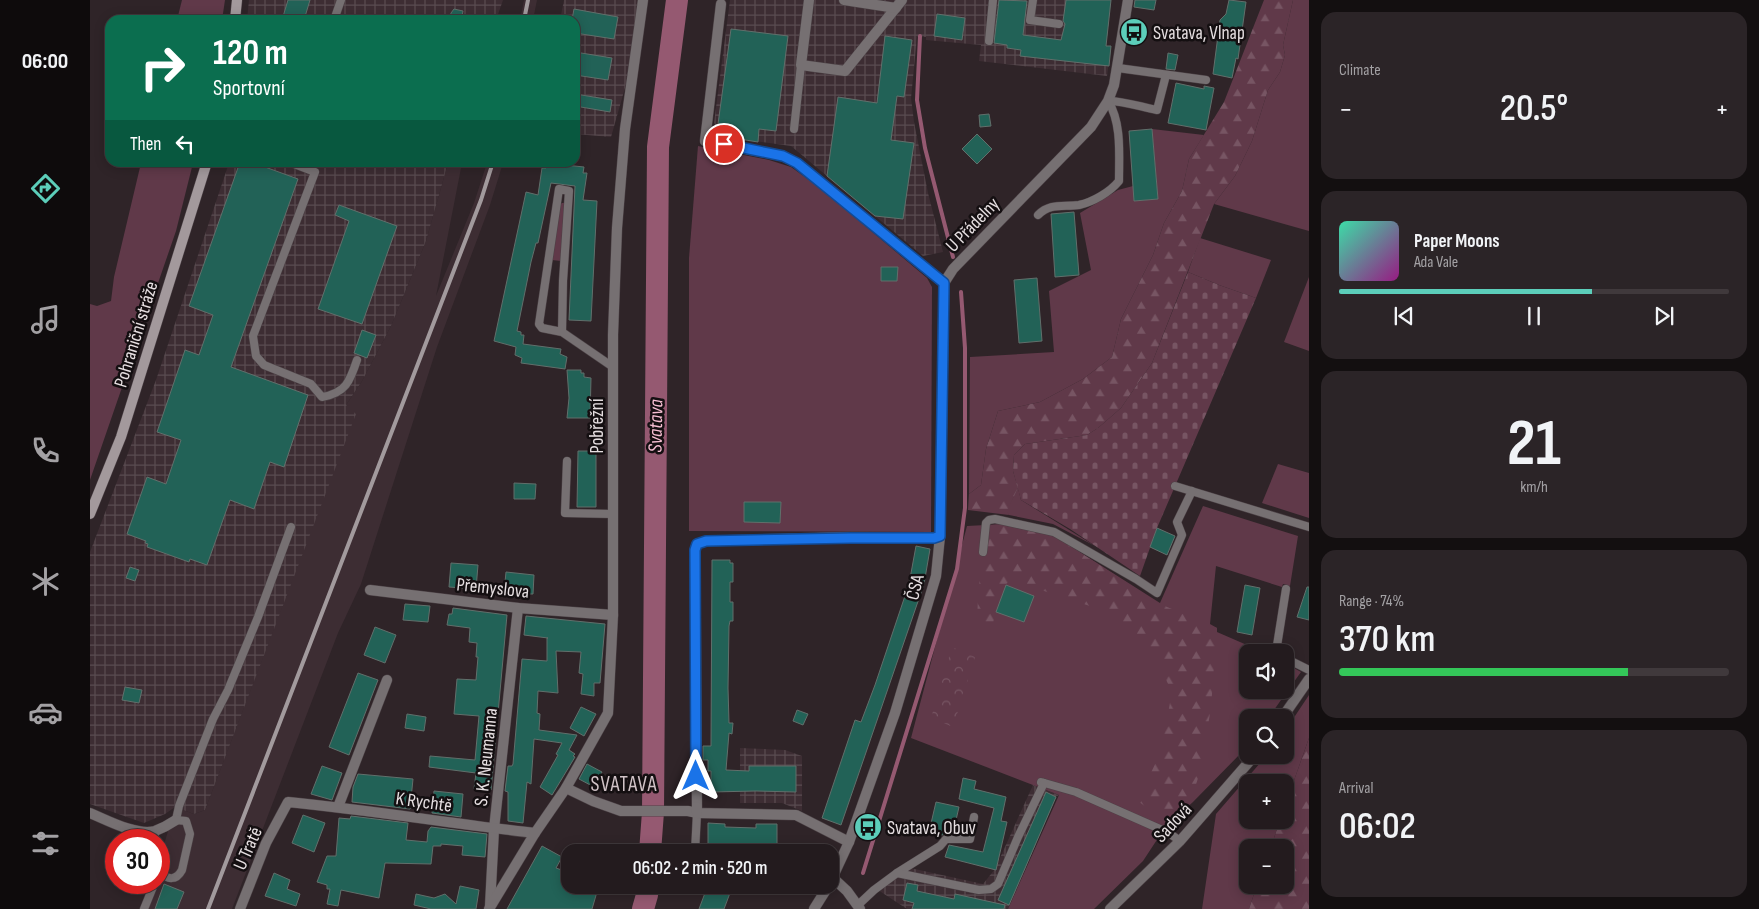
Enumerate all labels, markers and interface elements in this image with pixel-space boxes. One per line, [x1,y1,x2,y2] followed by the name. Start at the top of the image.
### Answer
[1119,17,1149,47] bus stop icon: Svatava, Vlnap
[1153,22,1245,45] place label: Svatava, Vlnap
[213,32,288,75] text: 120 m
[130,35,195,100] icon: right
[22,48,68,75] text: 06:00
[1339,61,1381,80] text: Climate
[213,75,285,102] text: Sportovní
[1500,86,1568,131] text: 20.5°
[1339,93,1353,126] text: −
[1715,93,1729,126] text: +
[703,123,745,165] pin
[171,130,199,158] icon: left
[710,130,738,158] icon: arrive
[130,133,161,156] text: Then
[28,171,63,206] icon: directions
[941,192,1005,257] street label: U Přádelny
[1414,230,1500,253] text: Paper Moons
[1414,253,1458,272] text: Ada Vale
[109,279,163,390] street label: Pohraniční stráže
[28,302,63,337] icon: music
[1390,302,1418,330] icon: previous
[1520,302,1548,330] icon: pause
[1650,302,1678,330] icon: next
[586,398,609,454] street label: Pobřežní
[644,399,668,453] water label: Svatava
[1507,406,1561,484] text: 21
[28,433,63,468] icon: phone
[1520,478,1548,497] text: km/h
[28,564,63,599] icon: climate
[901,571,930,603] street label: ČSA
[455,573,530,604] street label: Přemyslova
[1339,592,1404,611] text: Range · 74%
[1339,617,1435,662] text: 370 km
[1239,644,1294,894] map controls
[1239,644,1294,699] button: sound
[28,695,63,730] icon: car
[470,707,503,807] street label: S. K. Neumanna
[1239,709,1294,764] button: search
[669,749,721,801] position arrow
[591,772,657,797] district label: SVATAVA
[1239,774,1294,829] button: +
[1339,779,1373,798] text: Arrival
[394,787,453,818] street label: K Rychtě
[1149,799,1197,848] street label: Sadová
[1339,804,1416,849] text: 06:02
[853,812,883,842] bus stop icon: Svatava, Obuv
[887,817,976,840] place label: Svatava, Obuv
[229,824,268,874] street label: U Tratě
[28,826,63,861] icon: filters
[105,829,170,894] speed limit sign: 30
[1239,839,1294,894] button: −
[633,857,767,880] text: 06:02 · 2 min · 520 m

